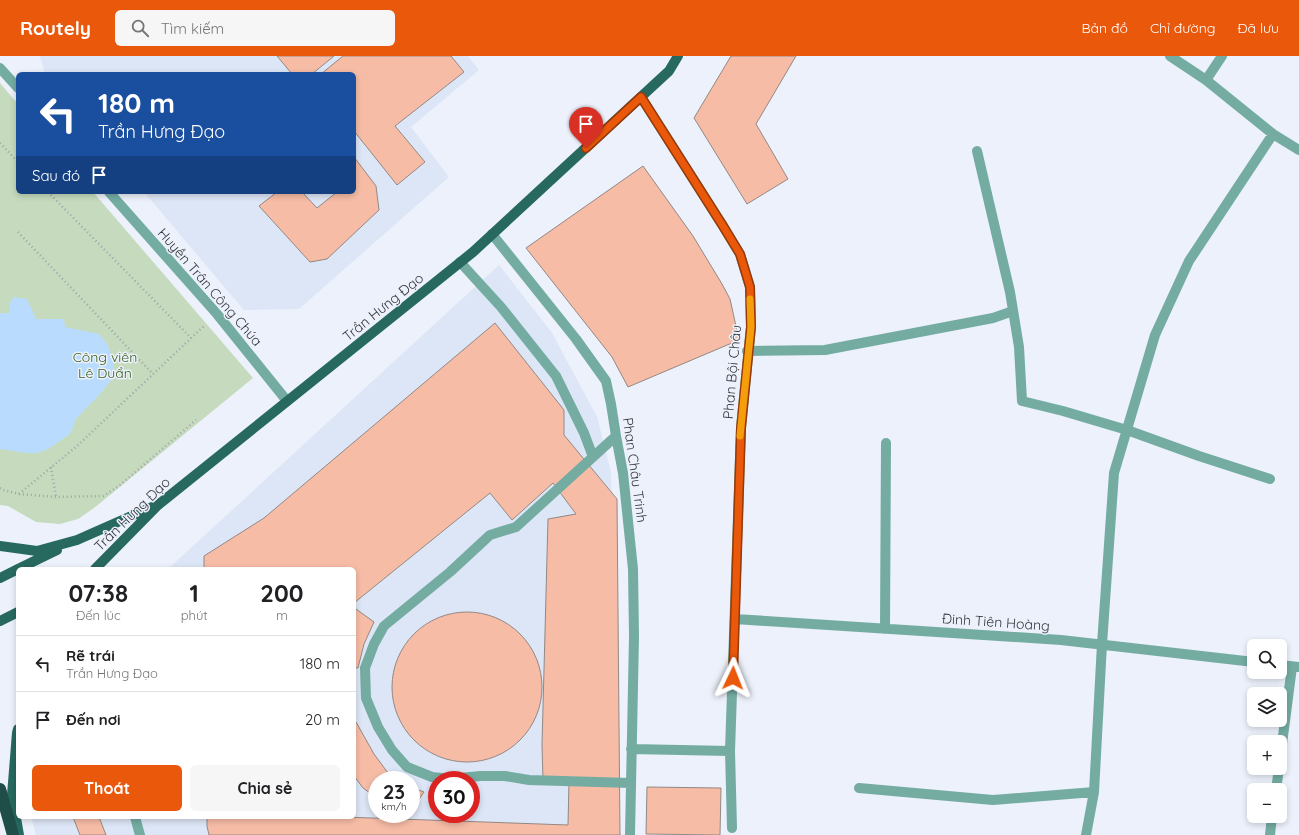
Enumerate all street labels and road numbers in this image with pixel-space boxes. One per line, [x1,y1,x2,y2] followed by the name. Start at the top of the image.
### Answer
[154,224,266,350] street label: Huyền Trân Công Chúa
[339,269,427,345] street label: Trần Hưng Đạo
[719,324,745,420] street label: Phan Bội Châu
[619,416,651,524] street label: Phan Châu Trinh
[90,473,174,555] street label: Trần Hưng Đạo
[941,609,1051,635] street label: Đinh Tiên Hoàng

